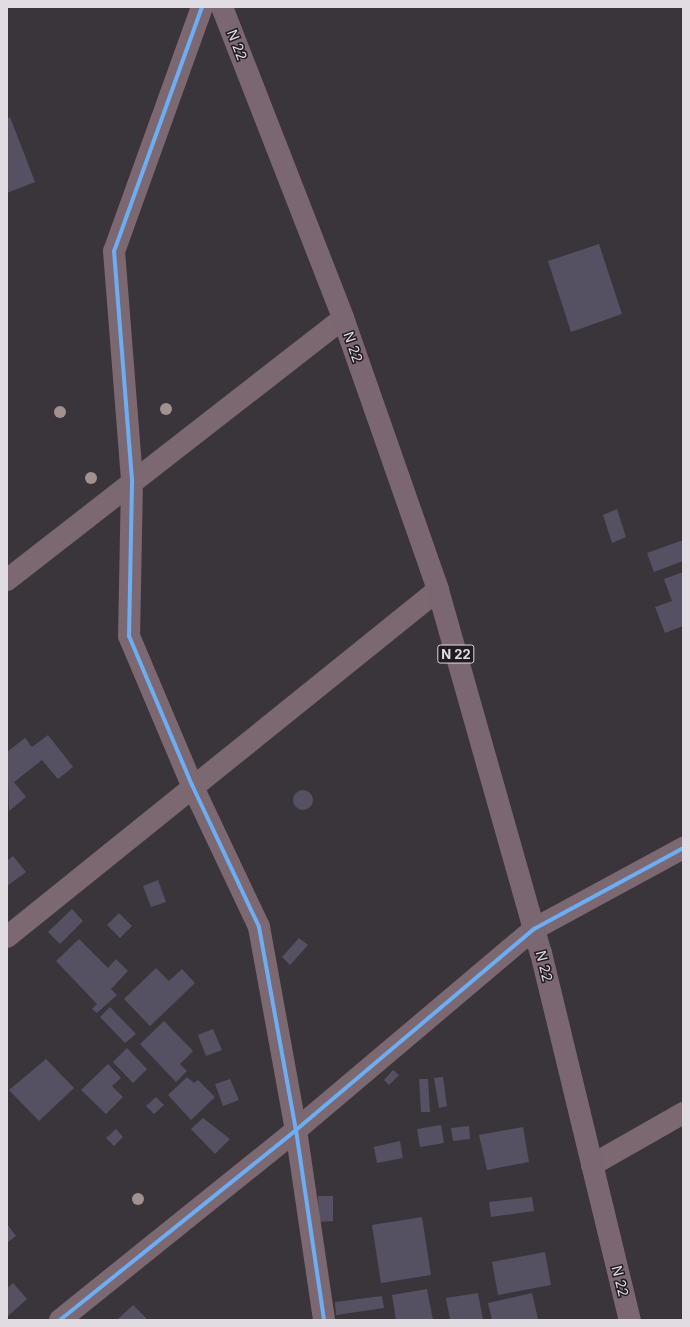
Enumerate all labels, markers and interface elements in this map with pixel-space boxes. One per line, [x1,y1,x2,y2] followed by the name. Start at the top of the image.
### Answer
[224,27,250,63] street label: N 22
[340,329,366,365] street label: N 22
[437,643,475,665] road number: N 22
[532,949,556,983] street label: N 22
[608,1264,632,1298] street label: N 22

